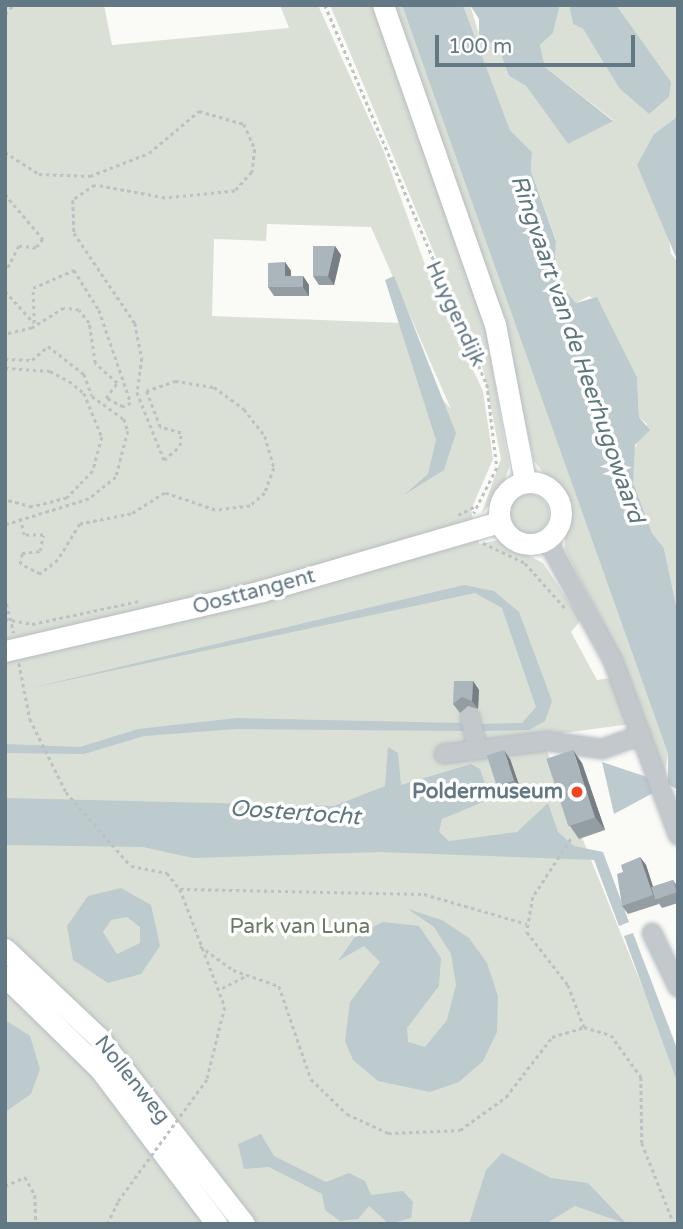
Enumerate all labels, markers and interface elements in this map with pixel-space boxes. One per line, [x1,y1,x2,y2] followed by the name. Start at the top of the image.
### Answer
[438,21,638,65] scale bar
[448,34,512,59] text: 100 m
[504,172,650,526] water label: Ringvaart van de Heerhugowaard
[420,258,490,370] street label: Huygendijk
[190,564,318,620] street label: Oosttangent
[412,779,563,805] place label: Poldermuseum
[569,784,585,800] marker: Poldermuseum
[229,795,361,831] water label: Oostertocht
[230,914,370,940] park label: Park van Luna
[89,1031,175,1129] street label: Nollenweg

